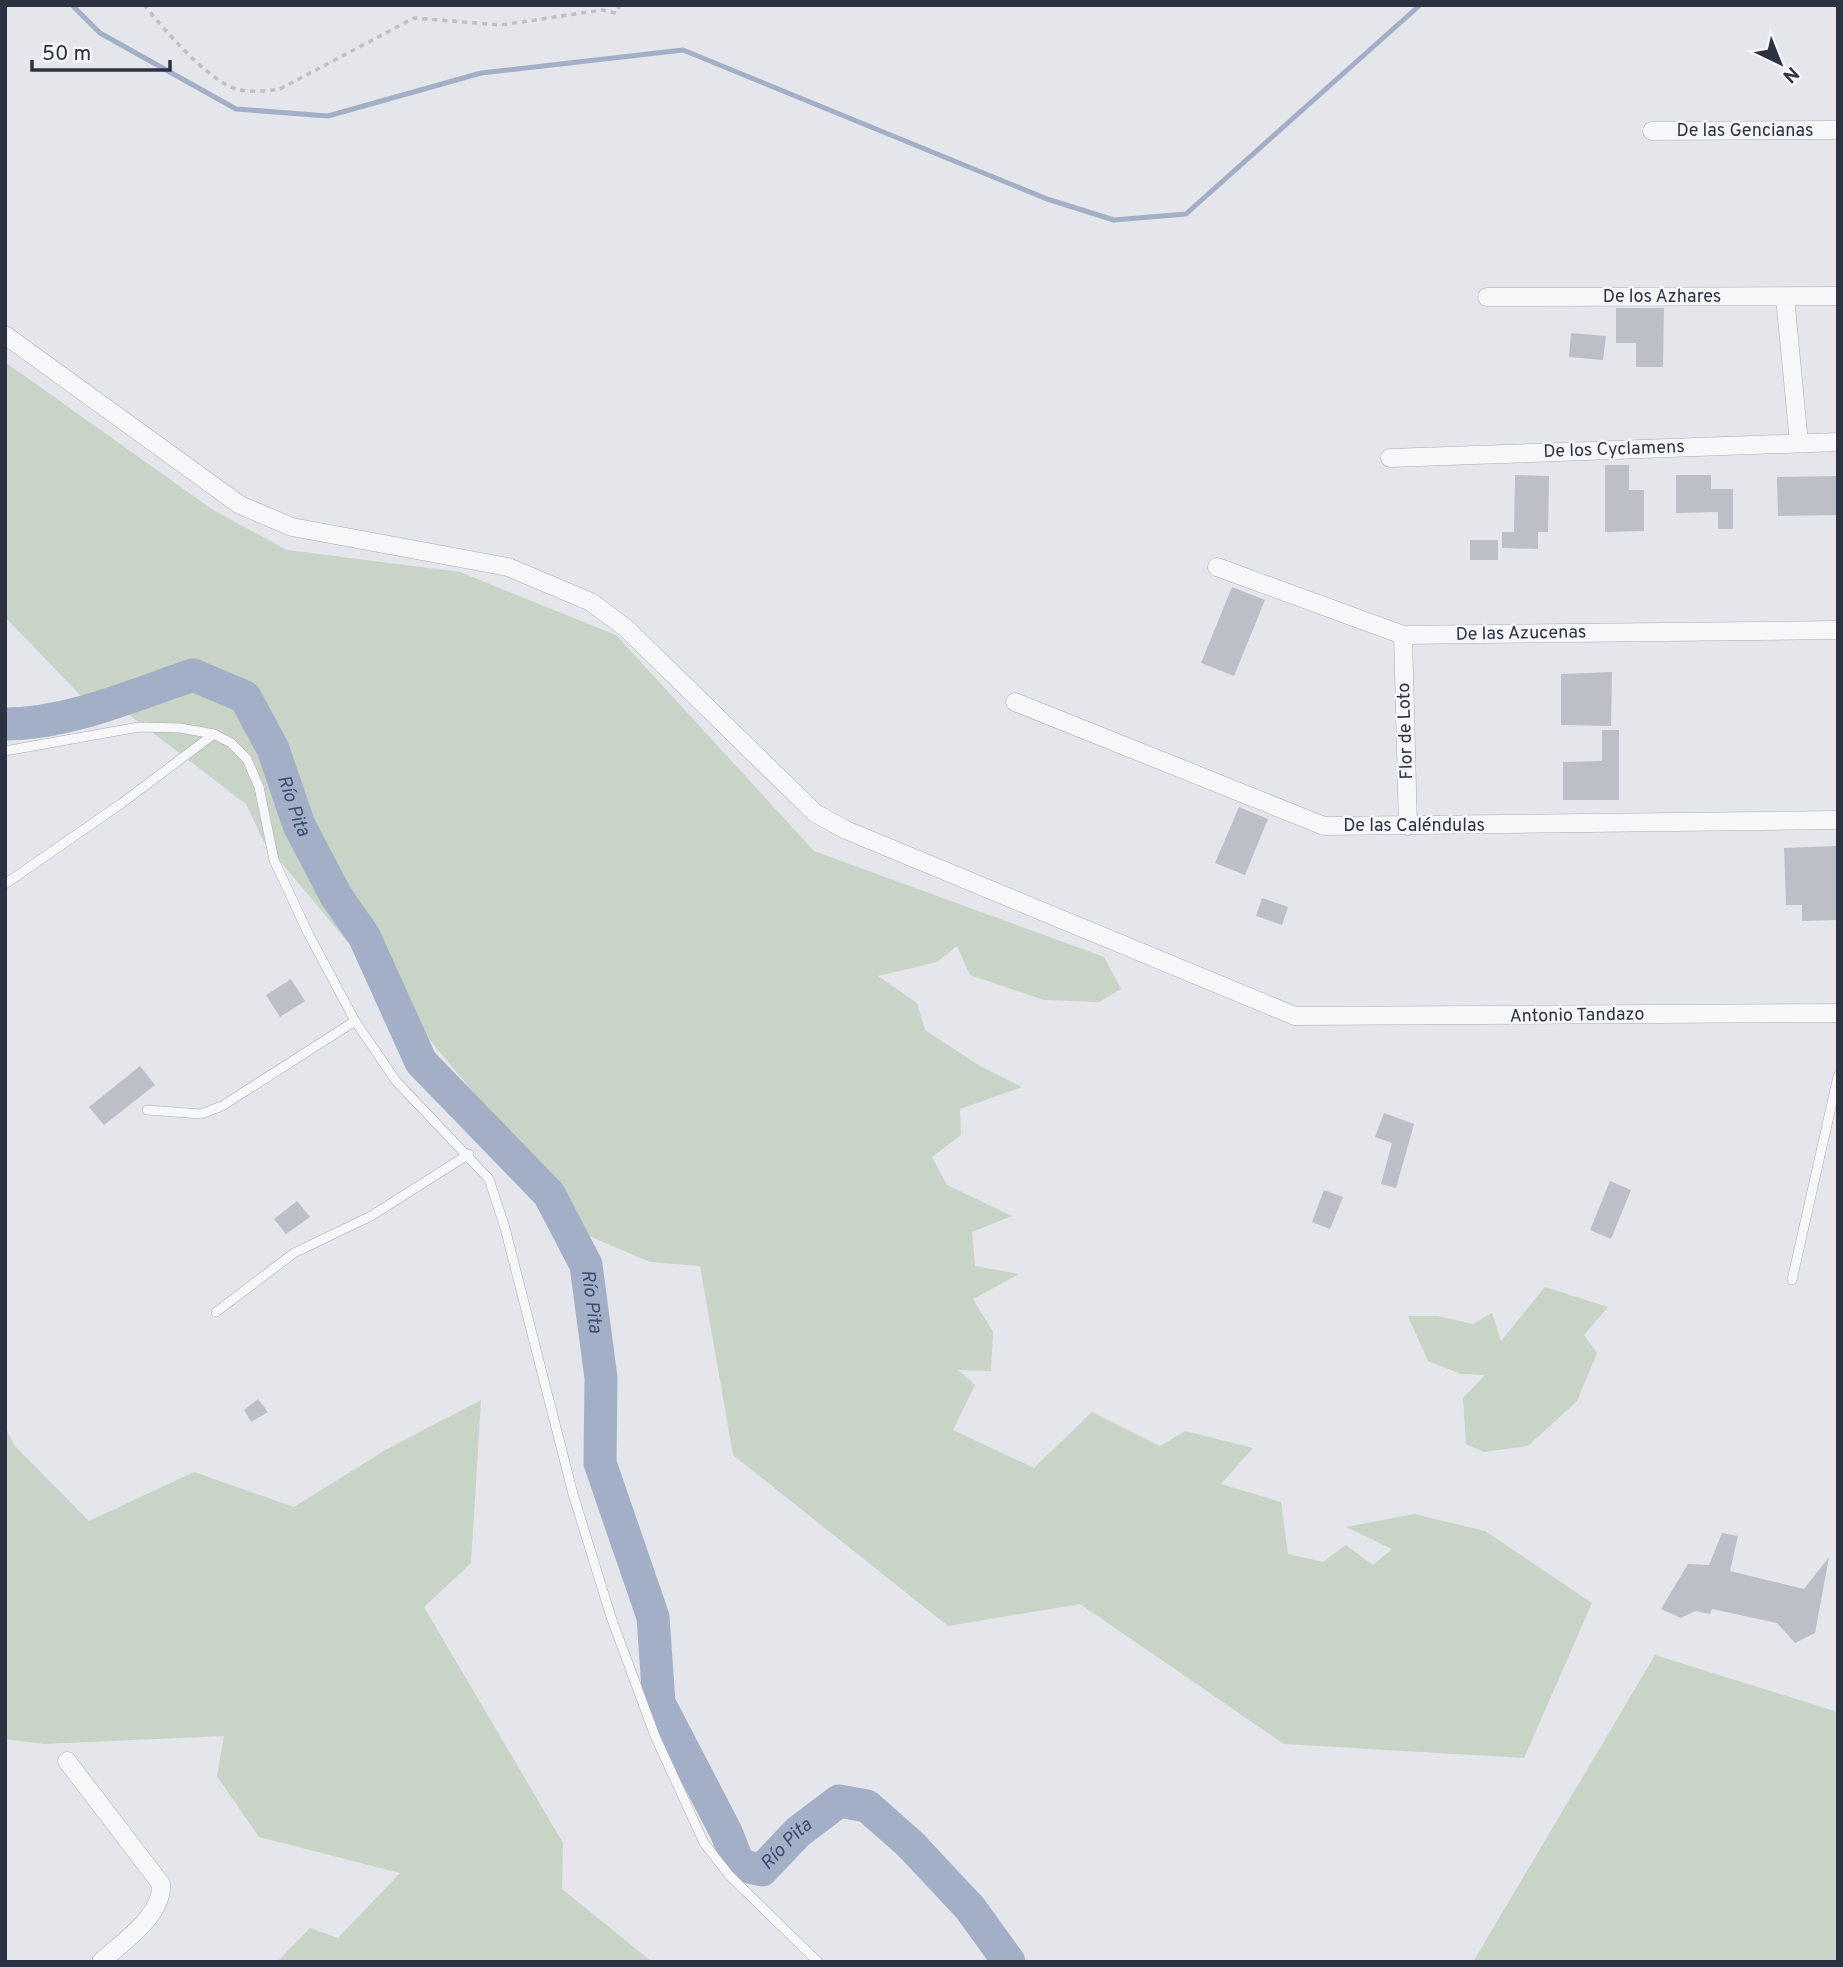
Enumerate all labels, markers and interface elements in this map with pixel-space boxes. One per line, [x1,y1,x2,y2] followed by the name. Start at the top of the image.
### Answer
[32,28,170,72] scale bar
[1745,28,1815,98] north arrow
[42,41,91,68] text: 50 m
[1777,61,1803,87] text: N
[1677,120,1813,143] street label: De las Gencianas
[1603,286,1721,309] street label: De los Azhares
[1543,436,1685,464] street label: De los Cyclamens
[1455,621,1587,647] street label: De las Azucenas
[1393,682,1419,780] street label: Flor de Loto
[271,772,315,841] water label: Río Pita
[1343,815,1485,838] street label: De las Caléndulas
[1509,1003,1645,1029] street label: Antonio Tandazo
[575,1268,607,1335] water label: Río Pita
[756,1813,817,1876] water label: Río Pita

